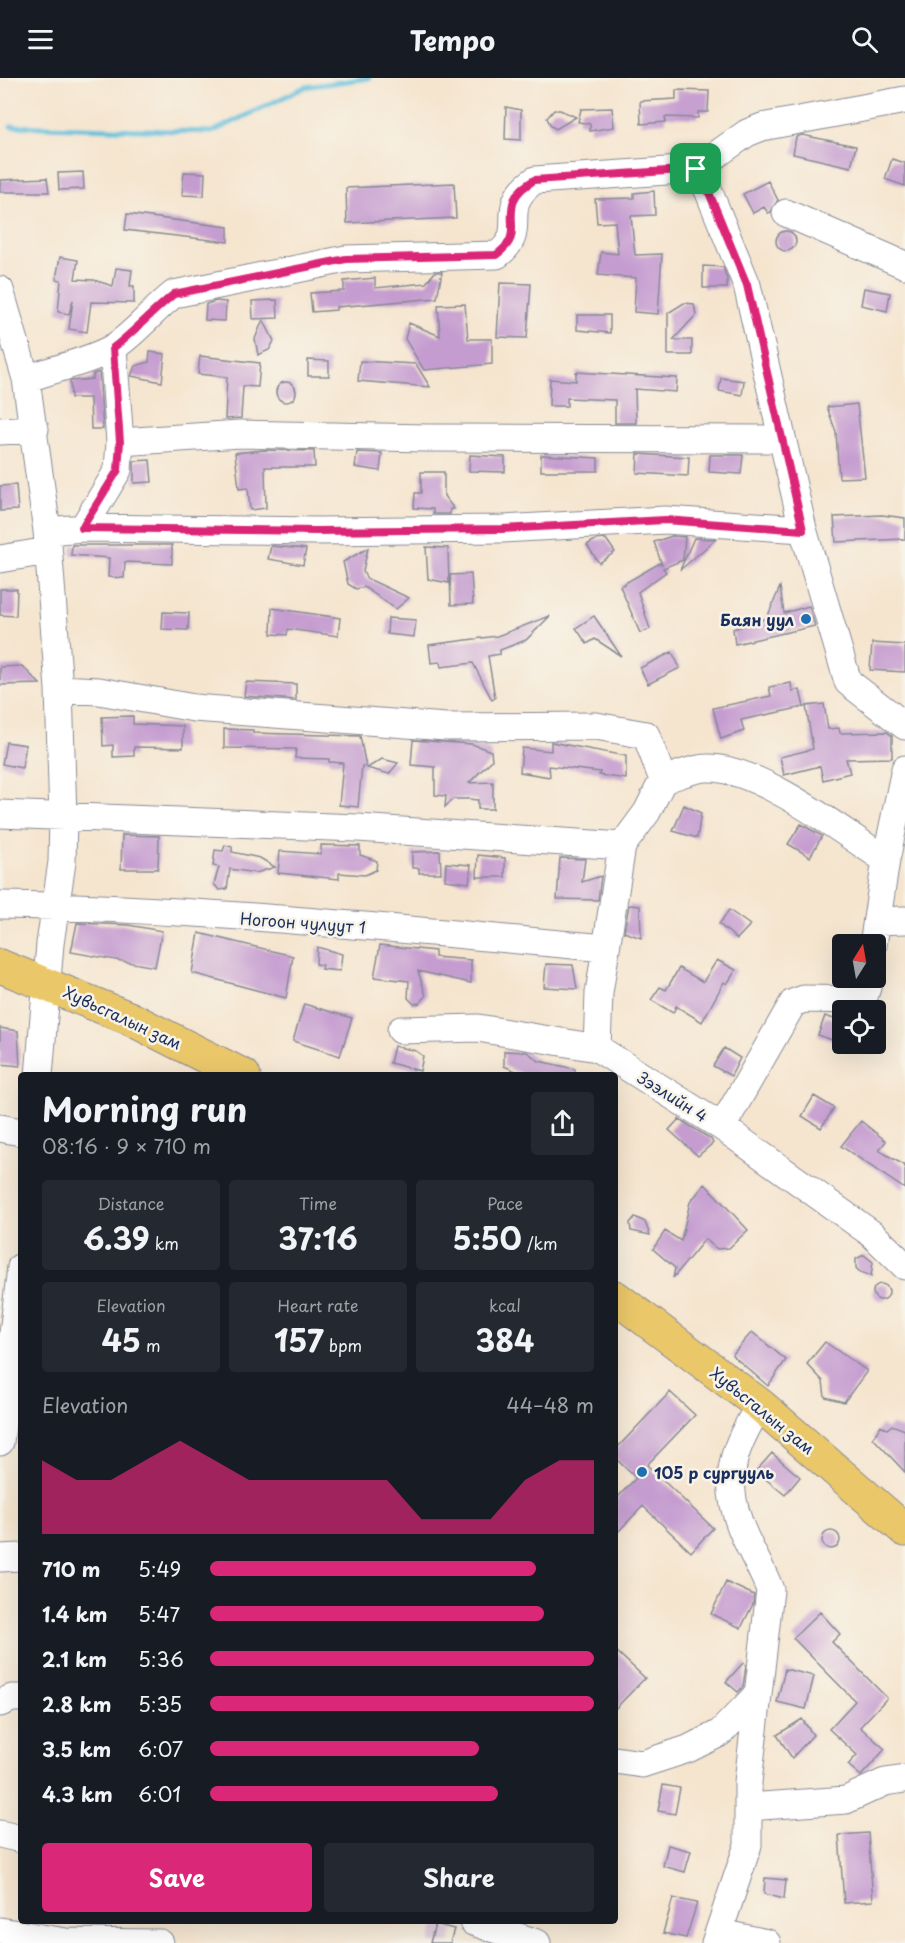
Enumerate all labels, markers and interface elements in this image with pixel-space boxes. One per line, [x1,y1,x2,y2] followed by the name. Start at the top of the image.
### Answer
[410,19,495,60] text: Tempo
[24,23,57,56] icon: menu
[848,23,881,56] icon: search
[670,143,721,194] pin
[679,152,712,185] icon: arrive
[720,607,794,631] place label: Баян уул
[799,612,813,626] marker: Баян уул
[239,906,367,938] street label: Ногоон чулуут 1
[832,934,886,988] north arrow
[832,934,886,1054] map controls
[60,979,186,1055] street label: Хувьсгалын зам
[832,1000,886,1054] button: locate
[633,1065,713,1127] street label: Зээлийн 4
[42,1083,247,1133] text: Morning run
[531,1092,594,1155] button: share
[42,1131,211,1161] text: 08:16 · 9 × 710 m
[97,1191,165,1215] text: Distance
[299,1191,337,1215] text: Time
[487,1191,523,1215] text: Pace
[83,1215,150,1260] text: 6.39
[278,1215,358,1260] text: 37:16
[452,1215,522,1260] text: 5:50
[150,1231,179,1255] text: km
[522,1231,558,1255] text: /km
[96,1293,166,1317] text: Elevation
[278,1293,358,1317] text: Heart rate
[489,1293,521,1317] text: kcal
[101,1317,141,1362] text: 45
[274,1317,324,1362] text: 157
[476,1317,534,1362] text: 384
[141,1333,161,1357] text: m
[324,1333,362,1357] text: bpm
[706,1360,820,1460] street label: Хувьсгалын зам
[42,1390,128,1420] text: Elevation
[506,1390,594,1420] text: 44–48 m
[654,1460,774,1484] place label: 105 р сургууль
[635,1465,649,1479] marker: 105 р сургууль
[42,1554,100,1584] text: 710 m
[138,1554,181,1584] text: 5:49
[42,1599,108,1629] text: 1.4 km
[138,1599,180,1629] text: 5:47
[42,1644,107,1674] text: 2.1 km
[138,1644,184,1674] text: 5:36
[42,1689,111,1719] text: 2.8 km
[138,1689,182,1719] text: 5:35
[42,1734,111,1764] text: 3.5 km
[138,1734,183,1764] text: 6:07
[42,1779,113,1809] text: 4.3 km
[138,1779,181,1809] text: 6:01
[42,1843,312,1912] button: Save
[324,1843,594,1912] button: Share

